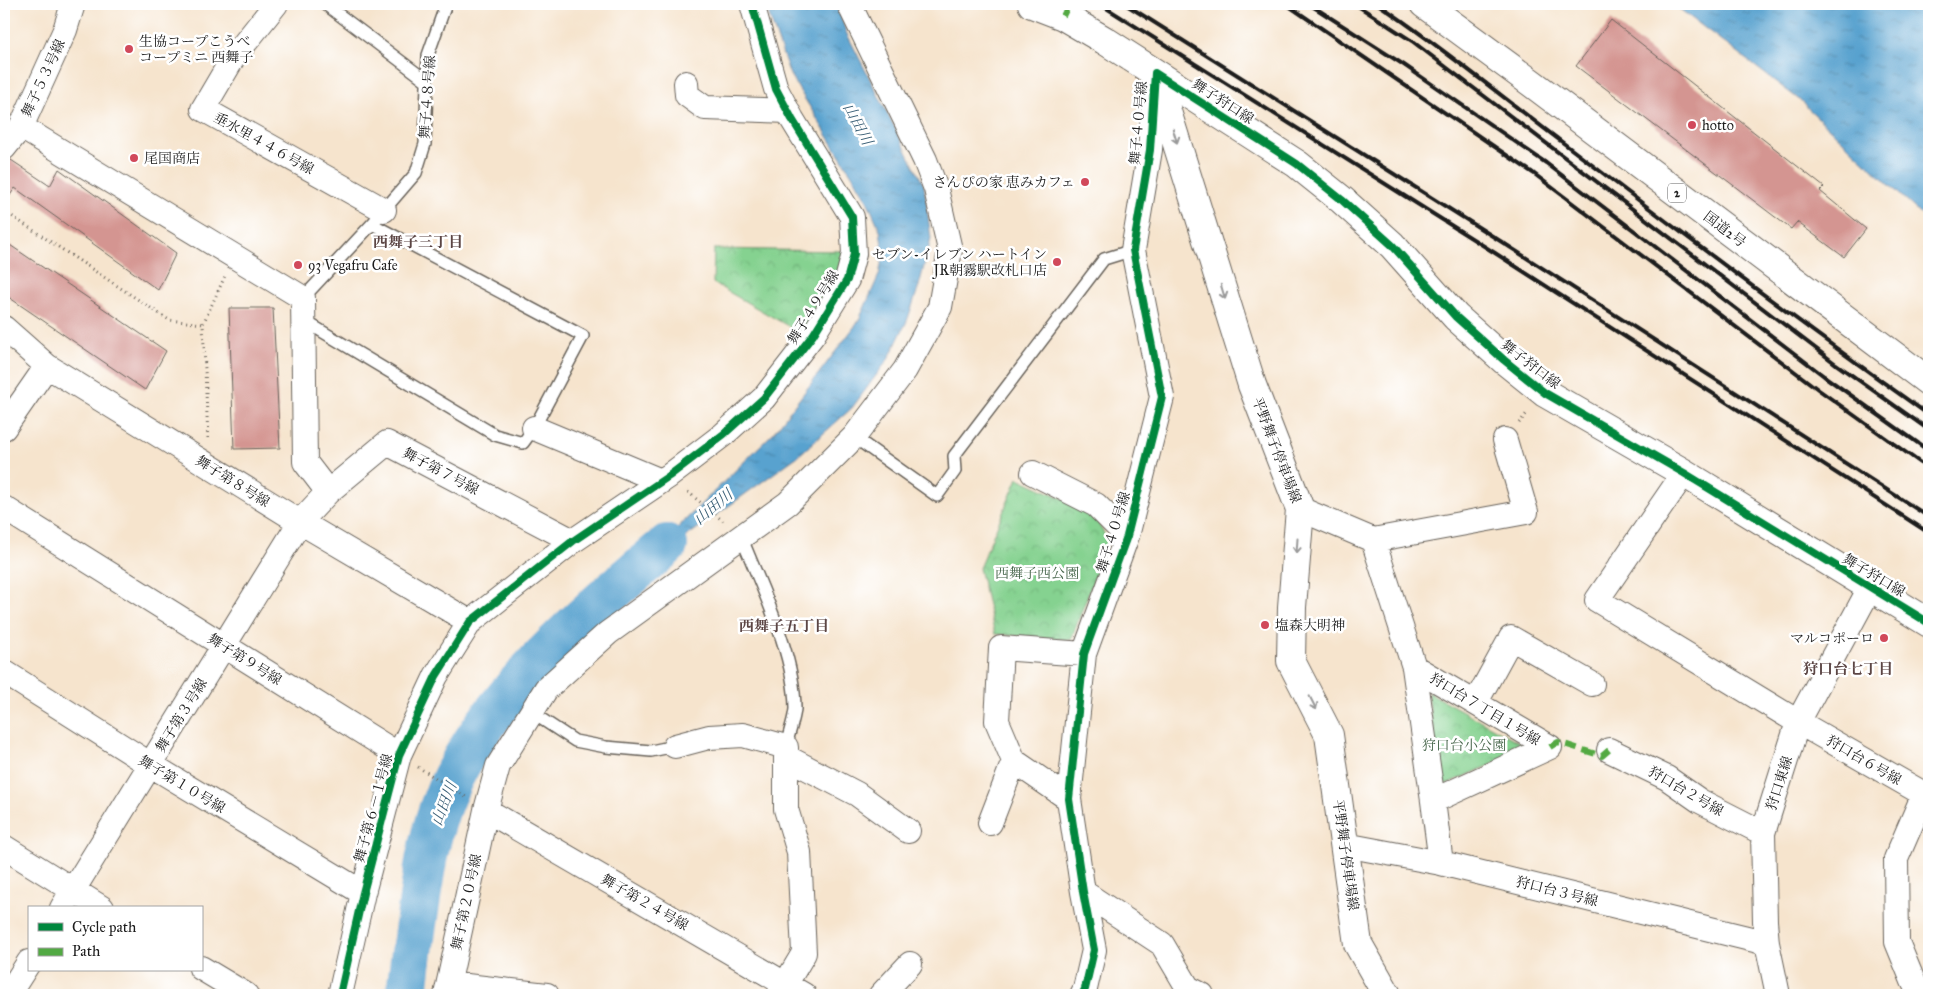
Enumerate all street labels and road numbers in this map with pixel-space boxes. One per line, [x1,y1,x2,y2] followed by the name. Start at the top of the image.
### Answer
[18,37,69,120] street label: 舞子５３号線
[416,55,439,140] street label: 舞子４８号線
[1189,75,1257,128] street label: 舞子狩口線
[1126,80,1151,166] street label: 舞子４０号線
[211,109,317,178] street label: 垂水里４４６号線
[1668,184,1686,202] road number: 2
[1700,208,1749,251] street label: 国道2号
[784,267,843,347] street label: 舞子４９号線
[1498,336,1564,393] street label: 舞子狩口線
[1249,395,1305,506] street label: 平野舞子停車場線
[400,444,482,499] street label: 舞子第７号線
[193,452,273,511] street label: 舞子第８号線
[1093,489,1134,575] street label: 舞子４０号線
[1839,550,1908,601] street label: 舞子狩口線
[205,630,285,689] street label: 舞子第９号線
[1426,670,1543,749] street label: 狩口台７丁目１号線
[152,675,211,755] street label: 舞子第３号線
[1823,732,1904,789] street label: 狩口台６号線
[135,752,228,817] street label: 舞子第１０号線
[351,752,396,864] street label: 舞子第６－１号線
[1763,754,1796,812] street label: 狩口東線
[1645,763,1726,820] street label: 狩口台２号線
[1329,798,1362,912] street label: 平野舞子停車場線
[448,852,485,952] street label: 舞子第２０号線
[598,871,691,934] street label: 舞子第２４号線
[1514,873,1600,910] street label: 狩口台３号線

